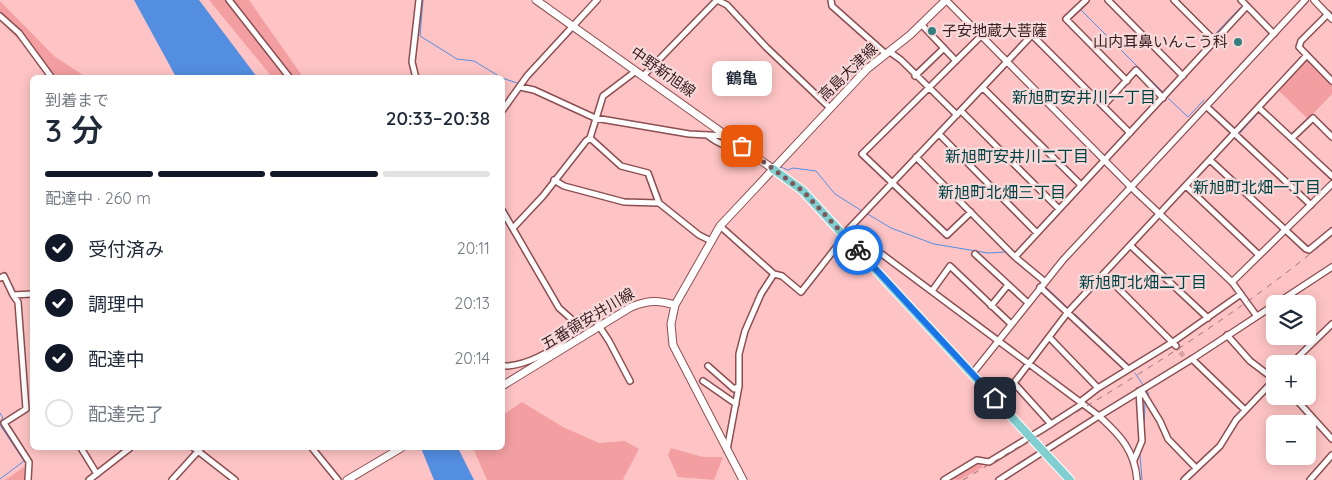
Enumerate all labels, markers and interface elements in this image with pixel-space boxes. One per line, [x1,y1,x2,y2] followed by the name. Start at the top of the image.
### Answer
[942,21,1047,40] place label: 子安地蔵大菩薩
[926,25,938,37] marker: 子安地蔵大菩薩
[1093,32,1228,51] place label: 山内耳鼻いんこう科
[1232,36,1244,48] marker: 山内耳鼻いんこう科
[814,39,881,105] street label: 高島大津線
[627,42,699,101] street label: 中野新旭線
[712,61,772,96] callout: 鶴亀
[726,68,758,88] text: 鶴亀
[1012,87,1156,107] district label: 新旭町安井川一丁目
[45,90,109,110] text: 到着まで
[386,106,490,130] text: 20:33–20:38
[45,110,103,150] text: 3 分
[721,125,763,167] pin
[728,132,756,160] icon: bag
[945,146,1089,166] district label: 新旭町安井川二丁目
[1193,177,1321,197] district label: 新旭町北畑一丁目
[938,182,1066,202] district label: 新旭町北畑三丁目
[45,188,151,208] text: 配達中 · 260 m
[833,225,883,275] courier
[45,234,73,262] icon: check
[844,236,872,264] icon: bike
[88,237,164,261] text: 受付済み
[457,238,490,258] text: 20:11
[1079,272,1207,292] district label: 新旭町北畑二丁目
[538,283,638,354] street label: 五番領安井川線
[45,289,73,317] icon: check
[88,292,145,316] text: 調理中
[454,293,490,313] text: 20:13
[1266,295,1316,465] map controls
[1266,295,1316,345] button: layers
[45,344,73,372] icon: check
[88,347,145,371] text: 配達中
[455,348,490,368] text: 20:14
[1266,355,1316,405] button: +
[974,377,1016,419] pin
[981,384,1009,412] icon: home
[88,402,164,426] text: 配達完了
[1266,415,1316,465] button: −

